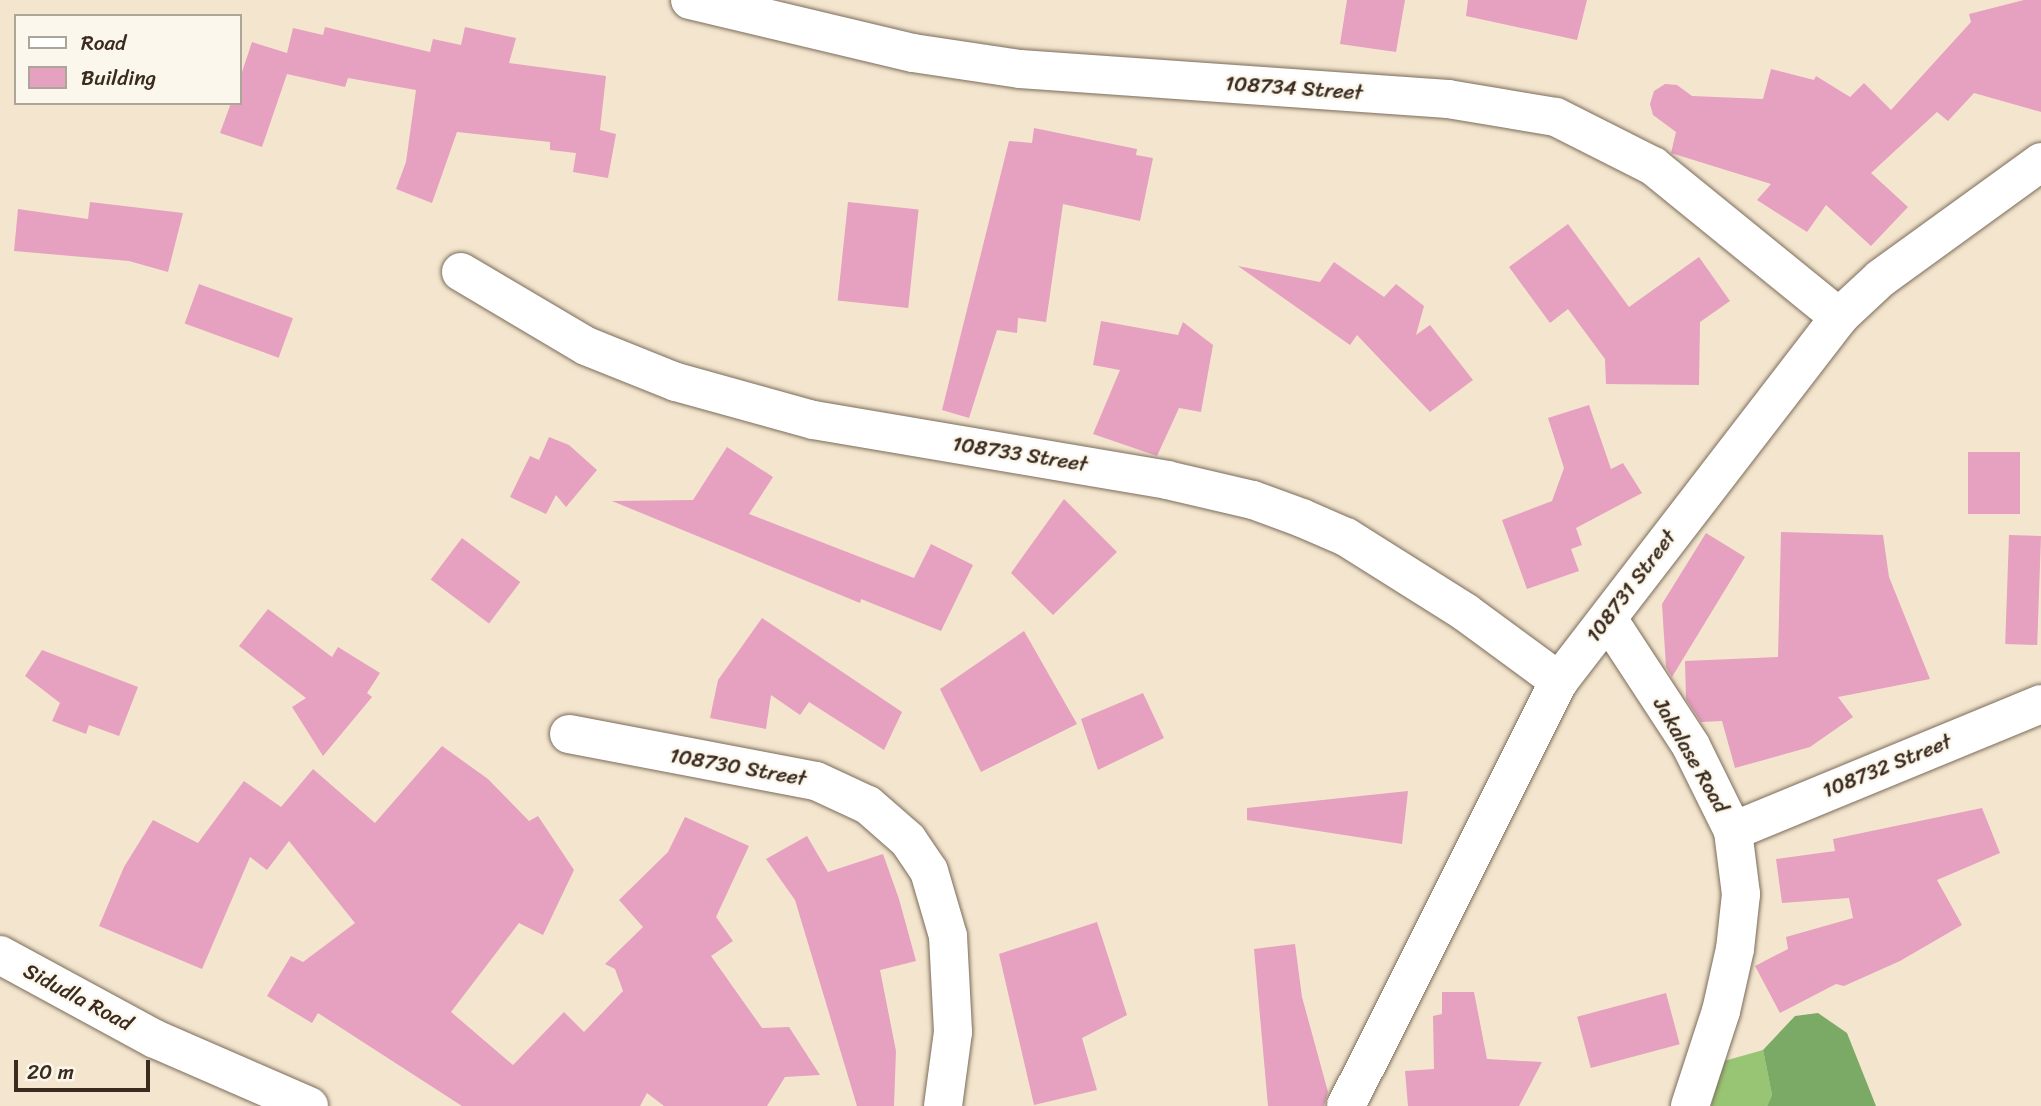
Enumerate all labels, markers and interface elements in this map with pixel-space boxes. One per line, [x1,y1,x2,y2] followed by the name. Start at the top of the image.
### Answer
[14,14,242,105] legend
[81,24,126,62] text: Road
[81,59,156,97] text: Building
[1224,71,1364,105] street label: 108734 Street
[951,431,1089,477] street label: 108733 Street
[1581,525,1681,647] street label: 108731 Street
[1648,693,1734,817] street label: Jakalase Road
[1819,729,1955,803] street label: 108732 Street
[668,743,808,791] street label: 108730 Street
[19,958,137,1036] street label: Sidudla Road
[18,1046,154,1090] scale bar
[27,1053,74,1091] text: 20 m

